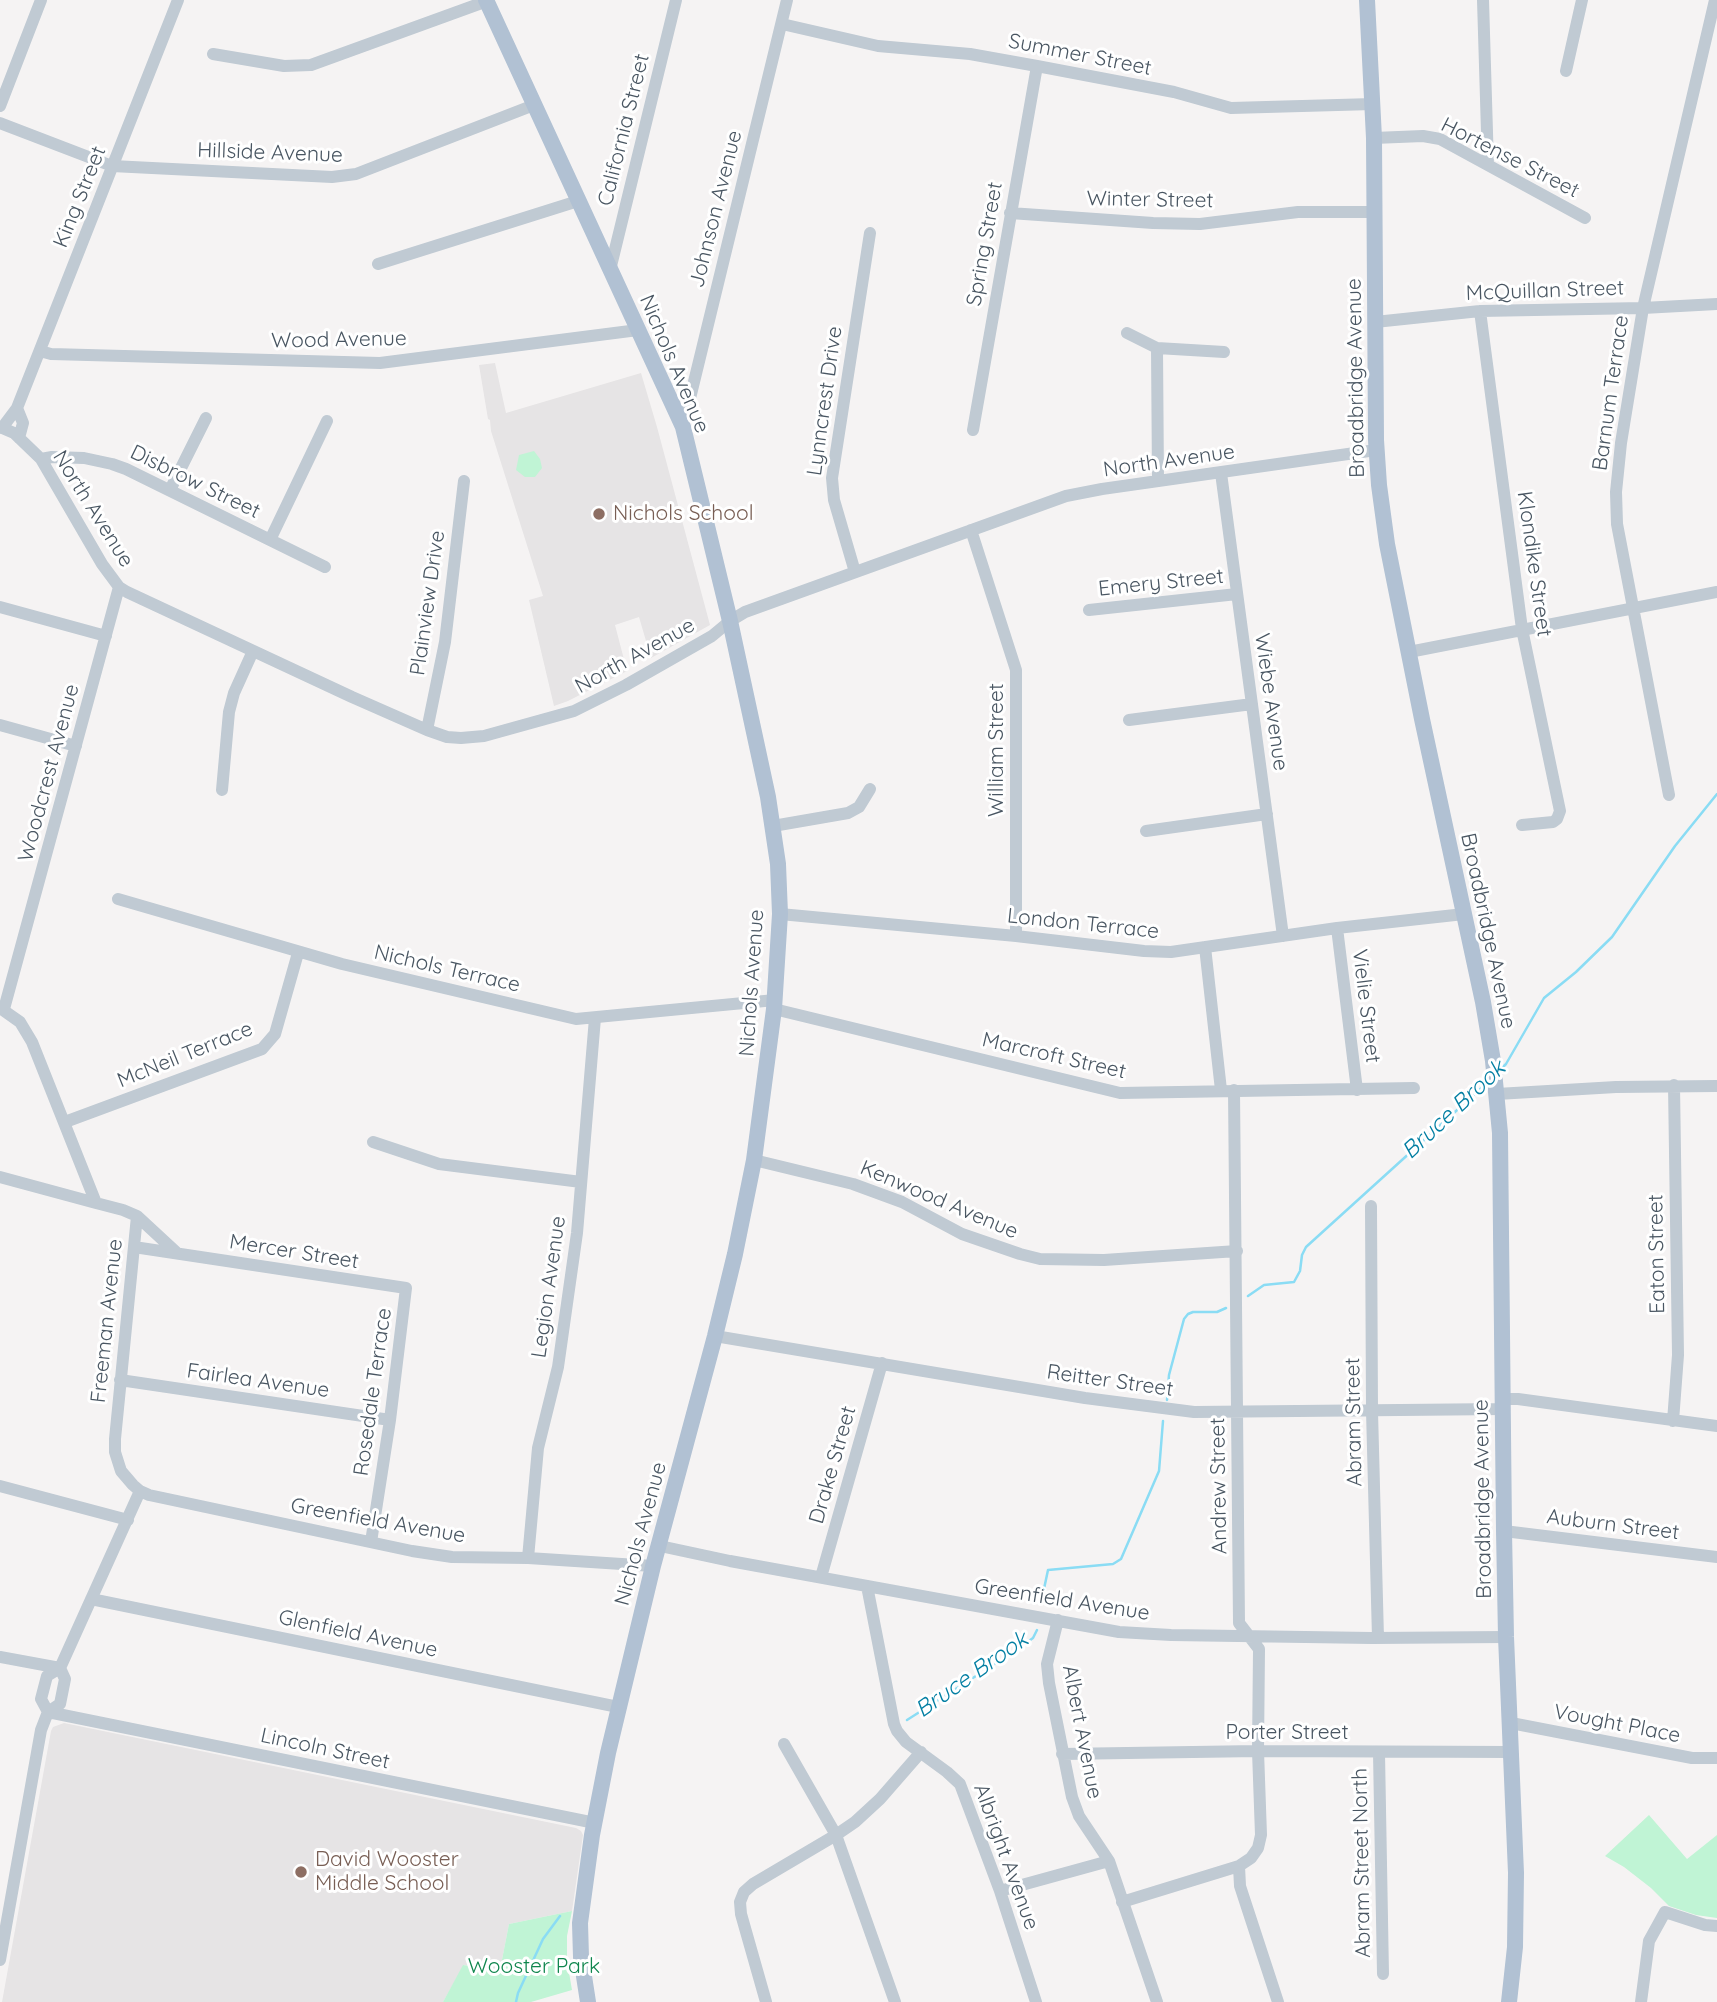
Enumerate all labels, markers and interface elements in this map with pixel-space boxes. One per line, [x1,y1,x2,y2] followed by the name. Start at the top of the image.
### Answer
[1006,29,1154,81] street label: Summer Street
[593,51,655,209] street label: California Street
[1437,112,1583,204] street label: Hortense Street
[684,128,748,290] street label: Johnson Avenue
[197,138,343,168] street label: Hillside Avenue
[48,143,112,251] street label: King Street
[962,180,1008,308] street label: Spring Street
[1086,186,1214,214] street label: Winter Street
[1465,276,1625,306] street label: McQuillan Street
[1342,278,1370,478] street label: Broadbridge Avenue
[634,291,714,437] street label: Nichols Avenue
[1588,314,1634,472] street label: Barnum Terrace
[802,325,848,477] street label: Lynncrest Drive
[271,326,407,354] street label: Wood Avenue
[1102,439,1236,483] street label: North Avenue
[126,440,264,524] street label: Disbrow Street
[47,446,139,572] street label: North Avenue
[1511,490,1557,638] street label: Klondike Street
[613,501,753,527] place label: Nichols School
[591,506,607,522] marker: Nichols School
[405,529,451,677] street label: Plainview Drive
[1097,564,1225,602] street label: Emery Street
[571,613,699,699] street label: North Avenue
[1249,632,1293,772] street label: Wiebe Avenue
[13,681,85,865] street label: Woodcrest Avenue
[984,683,1010,817] street label: William Street
[1455,831,1521,1031] street label: Broadbridge Avenue
[1006,903,1160,945] street label: London Terrace
[734,909,770,1057] street label: Nichols Avenue
[372,940,522,998] street label: Nichols Terrace
[1347,948,1385,1064] street label: Vielie Street
[114,1016,256,1094] street label: McNeil Terrace
[980,1027,1128,1085] street label: Marcroft Street
[1396,1055,1512,1165] water label: Bruce Brook
[856,1155,1022,1245] street label: Kenwood Avenue
[1643,1194,1671,1314] street label: Eaton Street
[527,1214,571,1360] street label: Legion Avenue
[227,1229,361,1275] street label: Mercer Street
[86,1238,128,1404] street label: Freeman Avenue
[349,1306,397,1478] street label: Rosedale Terrace
[1340,1357,1368,1487] street label: Abram Street
[185,1359,331,1403] street label: Fairlea Avenue
[1045,1360,1175,1402] street label: Reitter Street
[1469,1399,1497,1599] street label: Broadbridge Avenue
[804,1403,862,1527] street label: Drake Street
[1205,1417,1233,1555] street label: Andrew Street
[610,1459,672,1609] street label: Nichols Avenue
[289,1493,467,1549] street label: Greenfield Avenue
[1545,1504,1681,1546] street label: Auburn Street
[973,1574,1151,1626] street label: Greenfield Avenue
[276,1605,440,1663] street label: Glenfield Avenue
[910,1626,1034,1724] water label: Bruce Brook
[1057,1663,1107,1801] street label: Albert Avenue
[1551,1699,1683,1749] street label: Vought Place
[1225,1720,1349,1746] street label: Porter Street
[258,1723,392,1775] street label: Lincoln Street
[1348,1768,1376,1958] street label: Abram Street North
[968,1781,1044,1933] street label: Albright Avenue
[315,1847,459,1897] place label: David Wooster Middle School
[293,1864,309,1880] marker: David Wooster Middle School
[468,1954,600,1980] park label: Wooster Park

